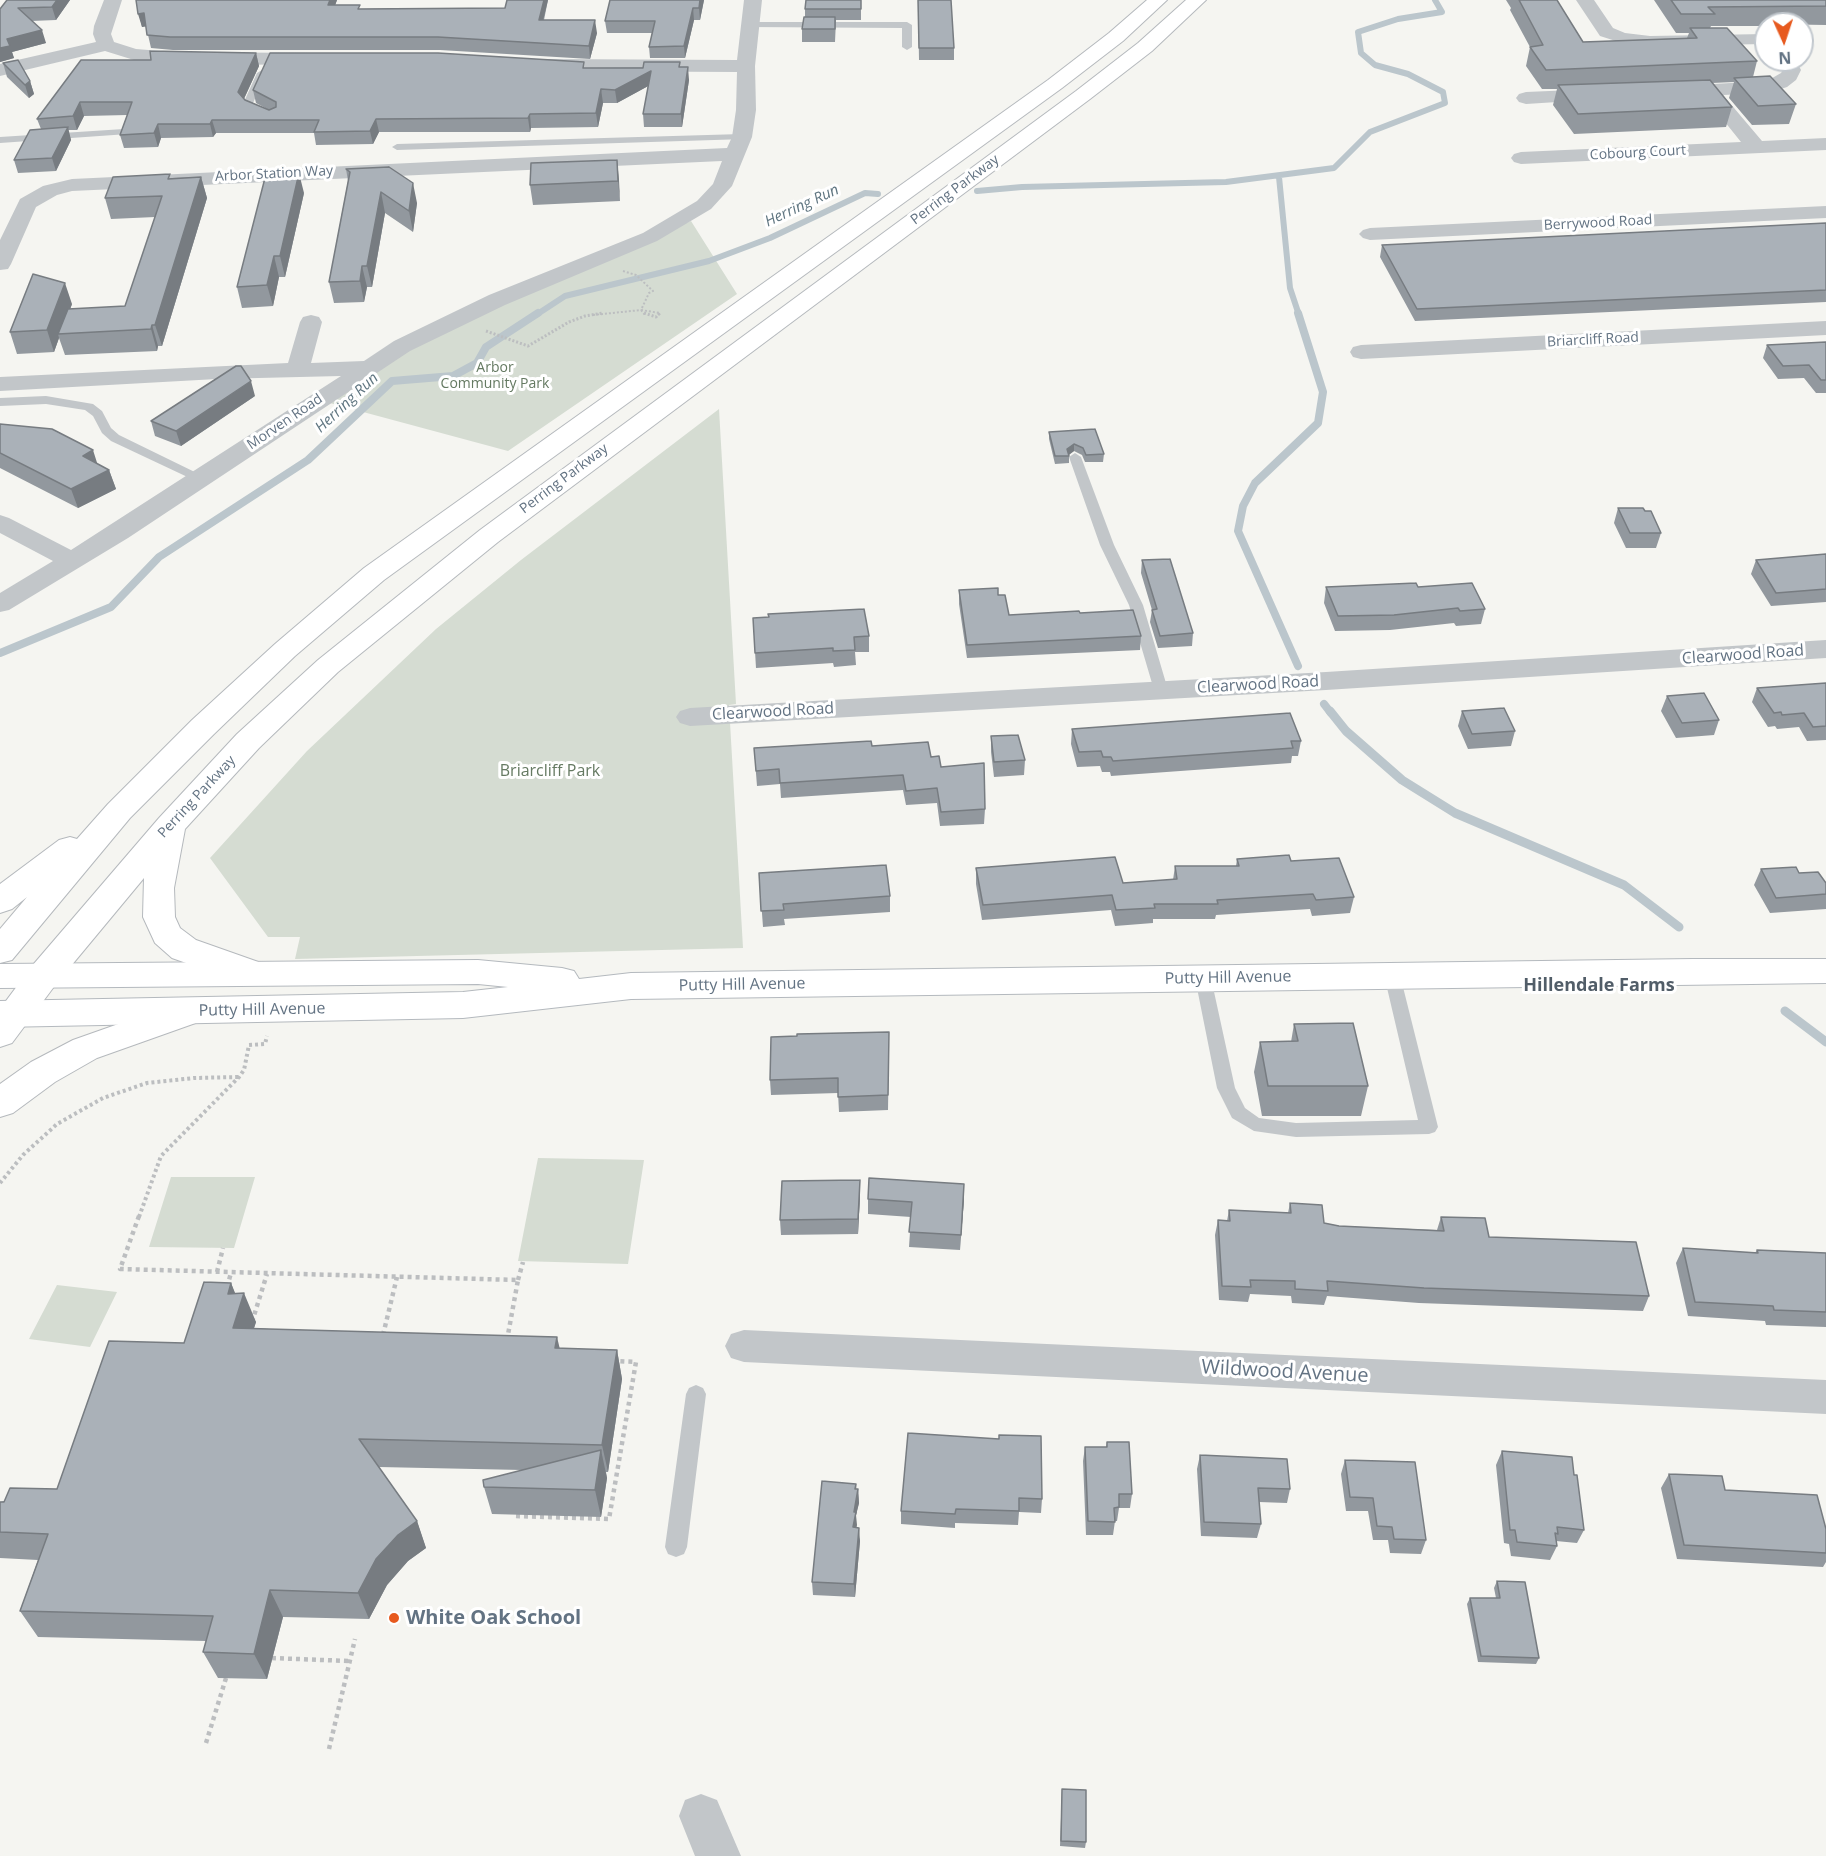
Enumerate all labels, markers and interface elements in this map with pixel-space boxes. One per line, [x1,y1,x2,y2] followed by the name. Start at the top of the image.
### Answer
[1754,12,1814,72] north arrow
[1778,47,1792,69] text: N
[1589,142,1687,164] street label: Cobourg Court
[908,151,1002,229] street label: Perring Parkway
[215,163,333,185] street label: Arbor Station Way
[762,181,842,231] water label: Herring Run
[1543,212,1653,234] street label: Berrywood Road
[1547,329,1639,351] street label: Briarcliff Road
[441,360,549,392] park label: Arbor Community Park
[312,369,382,437] water label: Herring Run
[244,391,326,453] street label: Morven Road
[517,440,611,518] street label: Perring Parkway
[1681,641,1805,669] street label: Clearwood Road
[1196,672,1320,698] street label: Clearwood Road
[711,699,835,725] street label: Clearwood Road
[155,753,239,841] street label: Perring Parkway
[500,761,600,781] park label: Briarcliff Park
[1164,967,1292,989] street label: Putty Hill Avenue
[678,974,806,996] street label: Putty Hill Avenue
[1523,975,1675,997] district label: Hillendale Farms
[198,999,326,1021] street label: Putty Hill Avenue
[1201,1356,1369,1388] street label: Wildwood Avenue
[406,1606,581,1630] place label: White Oak School
[387,1611,401,1625] marker: White Oak School

